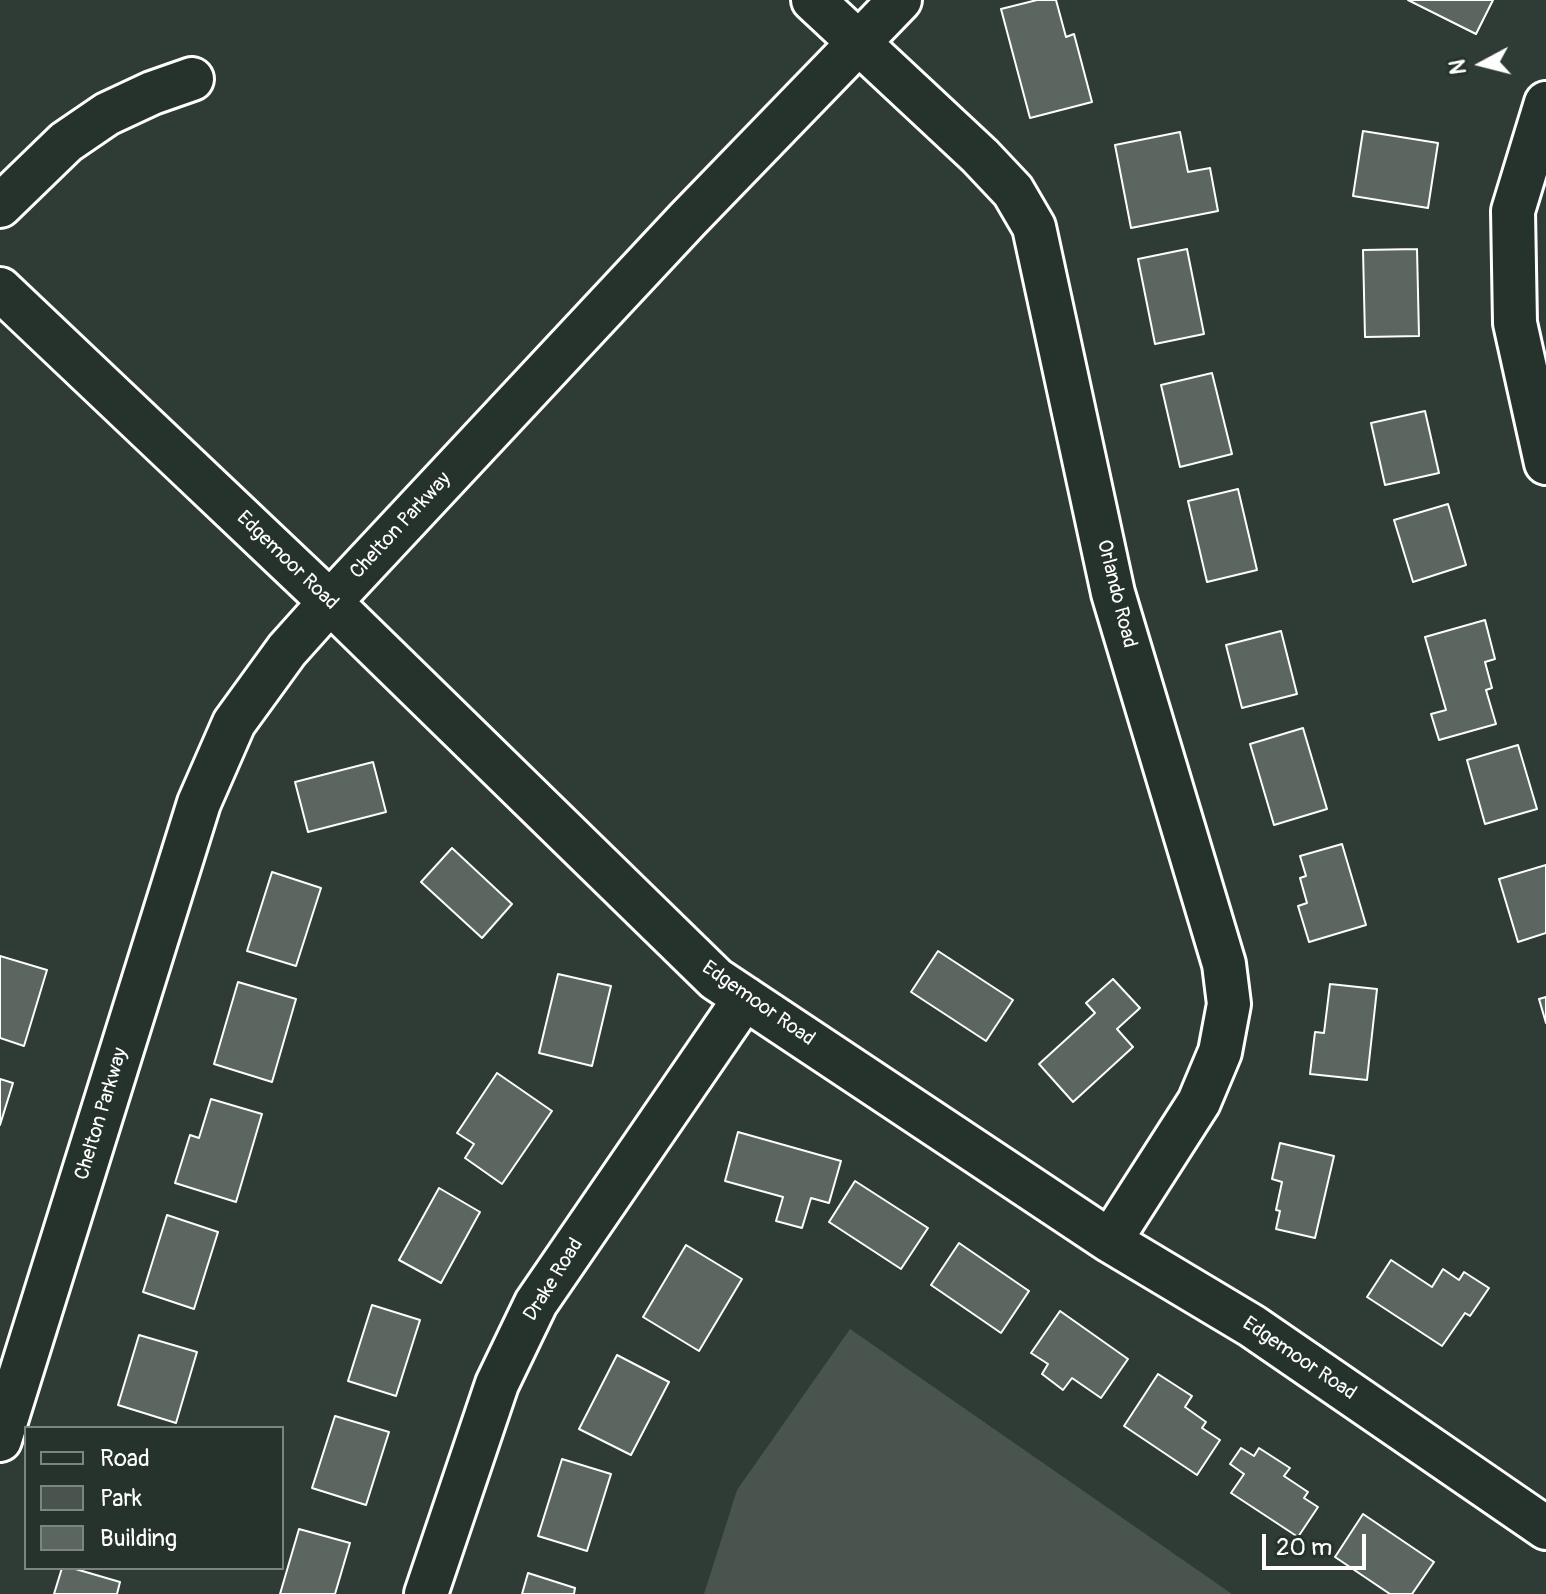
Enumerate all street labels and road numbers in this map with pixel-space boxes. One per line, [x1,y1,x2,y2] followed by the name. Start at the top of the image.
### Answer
[346,468,456,584] street label: Chelton Parkway
[231,507,343,615] street label: Edgemoor Road
[1091,537,1141,651] street label: Orlando Road
[697,956,819,1052] street label: Edgemoor Road
[71,1045,133,1183] street label: Chelton Parkway
[519,1234,589,1326] street label: Drake Road
[1238,1312,1360,1406] street label: Edgemoor Road

